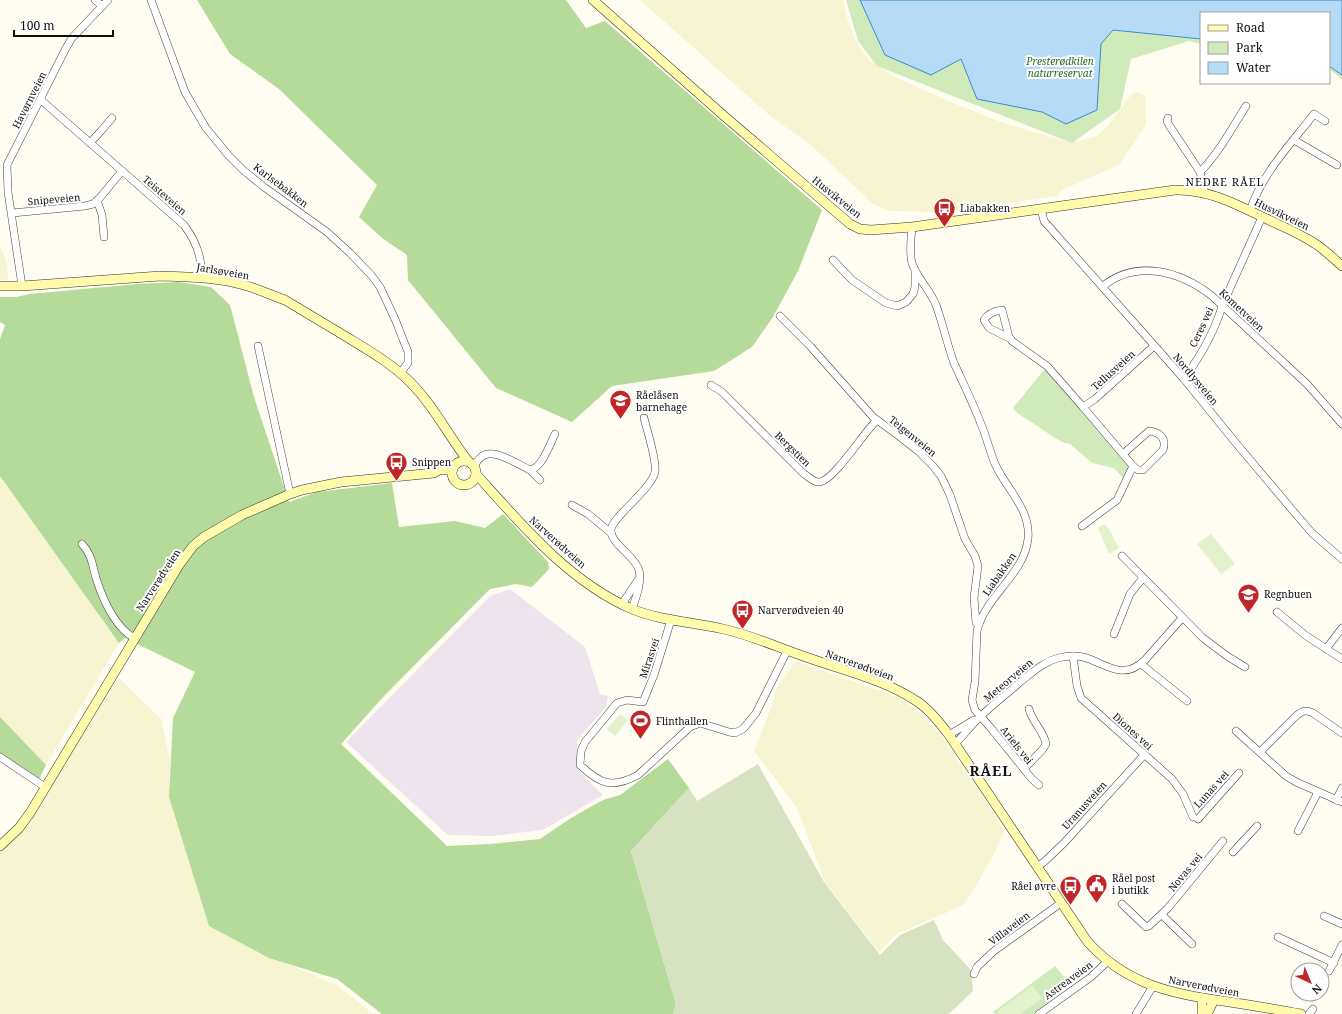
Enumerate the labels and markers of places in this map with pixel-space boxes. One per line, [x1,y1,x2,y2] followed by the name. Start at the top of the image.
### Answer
[931,195,957,228] bus stop icon: Liabakken
[960,201,1011,215] place label: Liabakken
[608,388,634,421] school or university icon: Råelåsen barnehage
[636,388,687,414] place label: Råelåsen barnehage
[384,449,410,482] bus stop icon: Snippen
[412,455,452,469] place label: Snippen
[1236,581,1262,614] school or university icon: Regnbuen
[1264,587,1313,601] place label: Regnbuen
[729,597,755,630] bus stop icon: Narverødveien 40
[758,603,844,617] place label: Narverødveien 40
[627,708,653,741] sports icon: Flinthallen
[656,714,709,728] place label: Flinthallen
[1084,871,1110,904] public building icon: Råel post i butikk
[1112,871,1156,897] place label: Råel post i butikk
[1058,873,1084,906] bus stop icon: Råel øvre
[1011,879,1056,893] place label: Råel øvre

